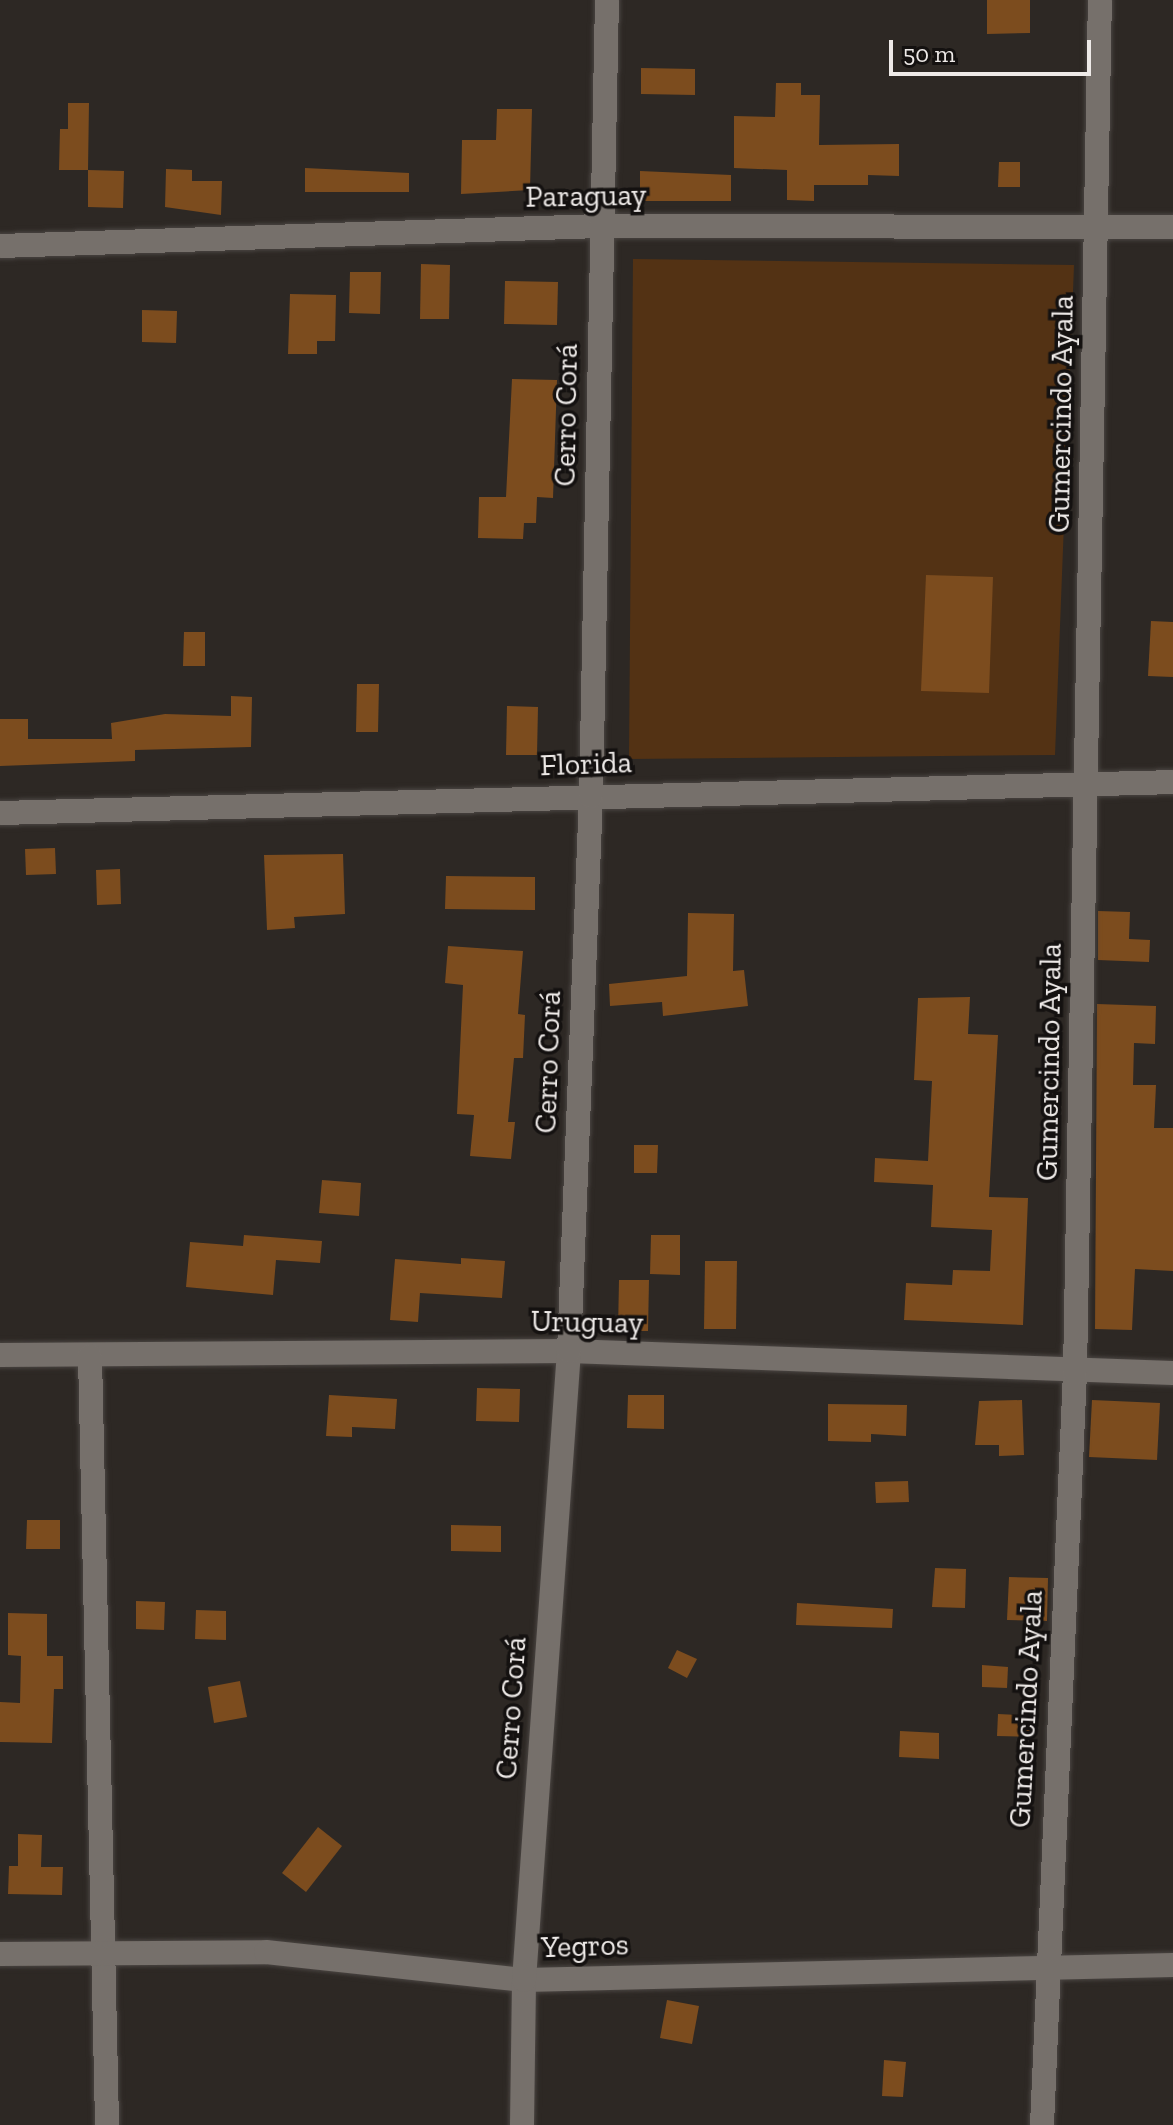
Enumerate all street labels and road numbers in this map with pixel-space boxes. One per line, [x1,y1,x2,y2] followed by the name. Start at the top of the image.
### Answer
[525,177,647,215] street label: Paraguay
[1041,294,1081,534] street label: Gumercindo Ayala
[547,343,585,487] street label: Cerro Corá
[539,744,633,784] street label: Florida
[1029,942,1069,1182] street label: Gumercindo Ayala
[528,990,568,1134] street label: Cerro Corá
[530,1303,644,1341] street label: Uruguay
[1002,1589,1050,1829] street label: Gumercindo Ayala
[488,1636,534,1780] street label: Cerro Corá
[541,1926,629,1966] street label: Yegros

